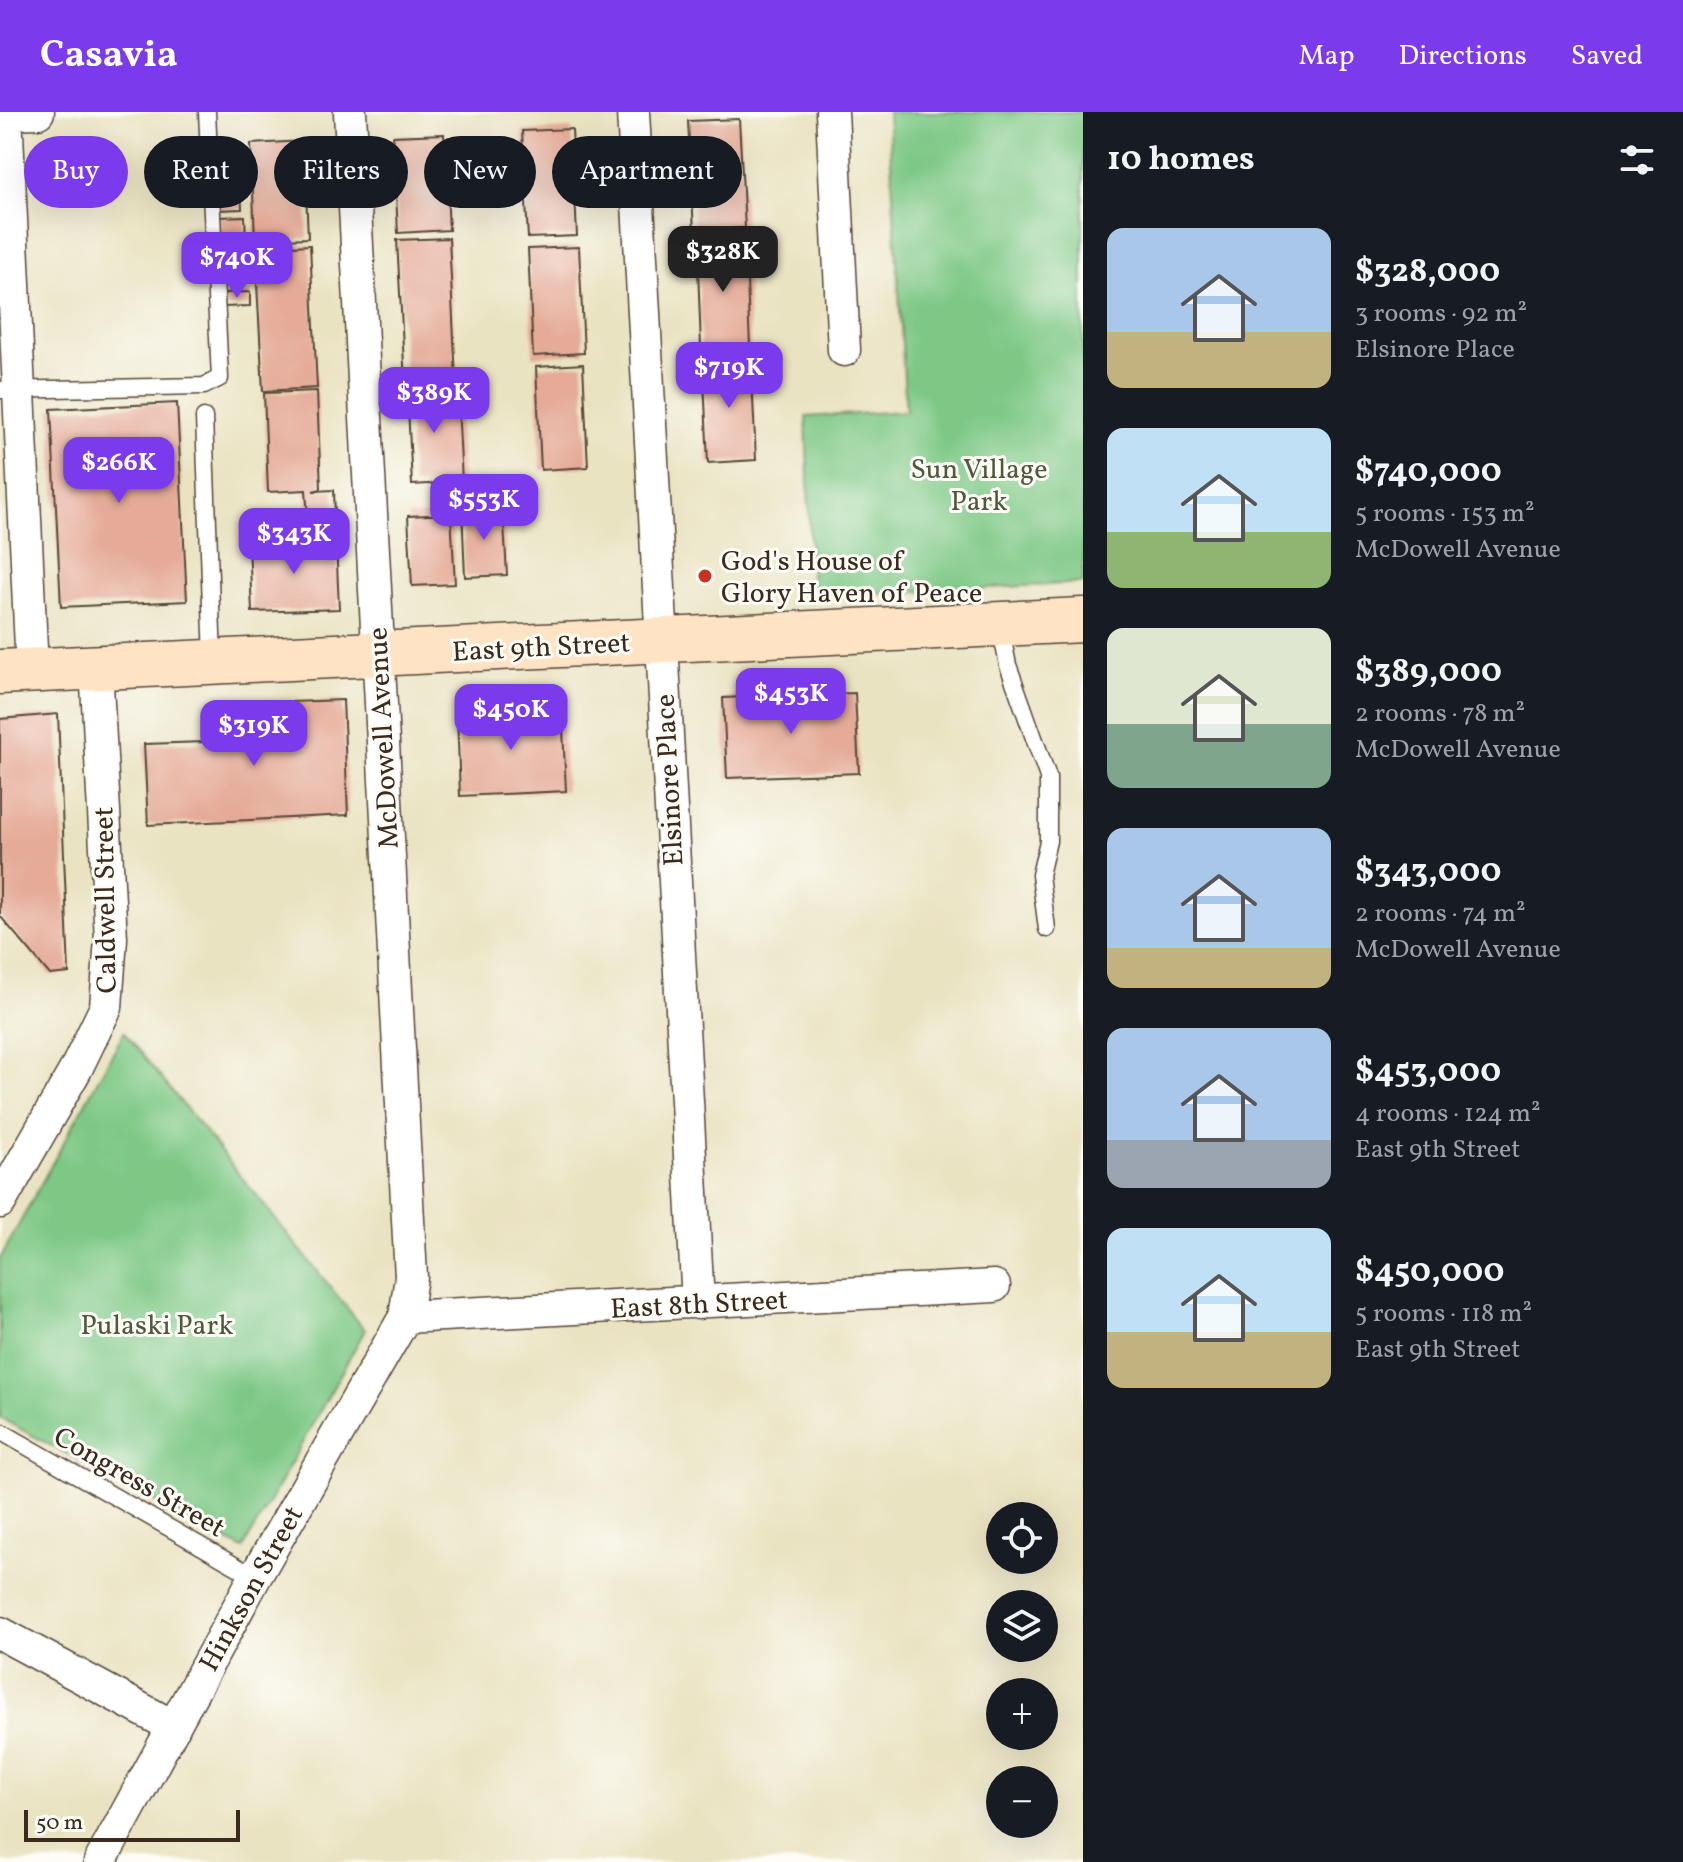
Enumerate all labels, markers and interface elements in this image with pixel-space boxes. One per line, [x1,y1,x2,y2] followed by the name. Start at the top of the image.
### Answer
[40,30,178,83] text: Casavia
[1299,37,1355,76] text: Map
[1399,37,1527,76] text: Directions
[1571,37,1643,76] text: Saved
[24,136,128,208] chip: Buy
[144,136,258,208] chip: Rent
[274,136,408,208] chip: Filters
[424,136,536,208] chip: New
[552,136,742,208] chip: Apartment
[1107,137,1255,184] text: 10 homes
[1615,138,1659,182] icon: filters
[667,226,779,294] pin: $328K
[181,232,293,300] pin: $740K
[686,234,760,270] text: $328K
[200,240,274,276] text: $740K
[1355,249,1500,296] text: $328,000
[1171,260,1267,356] icon: home
[1355,296,1527,332] text: 3 rooms · 92 m²
[1355,332,1515,368] text: Elsinore Place
[673,342,785,410] pin: $719K
[694,350,764,386] text: $719K
[378,367,490,435] pin: $389K
[396,375,472,411] text: $389K
[63,437,175,505] pin: $266K
[81,445,157,481] text: $266K
[1355,449,1502,496] text: $740,000
[910,451,1048,522] park label: Sun Village Park
[1171,460,1267,556] icon: home
[428,474,540,542] pin: $553K
[448,482,520,518] text: $553K
[1355,496,1535,532] text: 5 rooms · 153 m²
[238,508,350,576] pin: $343K
[257,516,331,552] text: $343K
[1355,532,1561,568] text: McDowell Avenue
[721,543,982,614] place label: God's House of Glory Haven of Peace
[696,567,714,585] marker: God's House of Glory Haven of Peace
[451,624,631,673] street label: East 9th Street
[359,626,410,850] street label: McDowell Avenue
[1355,649,1502,696] text: $389,000
[1171,660,1267,756] icon: home
[735,668,847,736] pin: $453K
[754,676,828,712] text: $453K
[455,684,567,752] pin: $450K
[473,692,550,728] text: $450K
[647,693,694,867] street label: Elsinore Place
[1355,696,1525,732] text: 2 rooms · 78 m²
[198,700,310,768] pin: $319K
[218,708,290,744] text: $319K
[1355,732,1561,768] text: McDowell Avenue
[85,806,128,994] street label: Caldwell Street
[1355,849,1501,896] text: $343,000
[1171,860,1267,956] icon: home
[1355,896,1526,932] text: 2 rooms · 74 m²
[1355,932,1561,968] text: McDowell Avenue
[1355,1049,1501,1096] text: $453,000
[1171,1060,1267,1156] icon: home
[1355,1096,1541,1132] text: 4 rooms · 124 m²
[1355,1132,1521,1168] text: East 9th Street
[1355,1249,1504,1296] text: $450,000
[1171,1260,1267,1356] icon: home
[609,1281,789,1330] street label: East 8th Street
[1355,1296,1532,1332] text: 5 rooms · 118 m²
[81,1307,233,1346] park label: Pulaski Park
[1355,1332,1521,1368] text: East 9th Street
[46,1418,232,1548] street label: Congress Street
[191,1499,314,1679] street label: Hinkson Street
[986,1502,1058,1838] map controls
[986,1502,1058,1574] button: locate
[986,1590,1058,1662] button: layers
[986,1678,1058,1750] button: +
[986,1766,1058,1838] button: −
[24,1806,240,1842] scale bar
[36,1808,83,1839] text: 50 m

